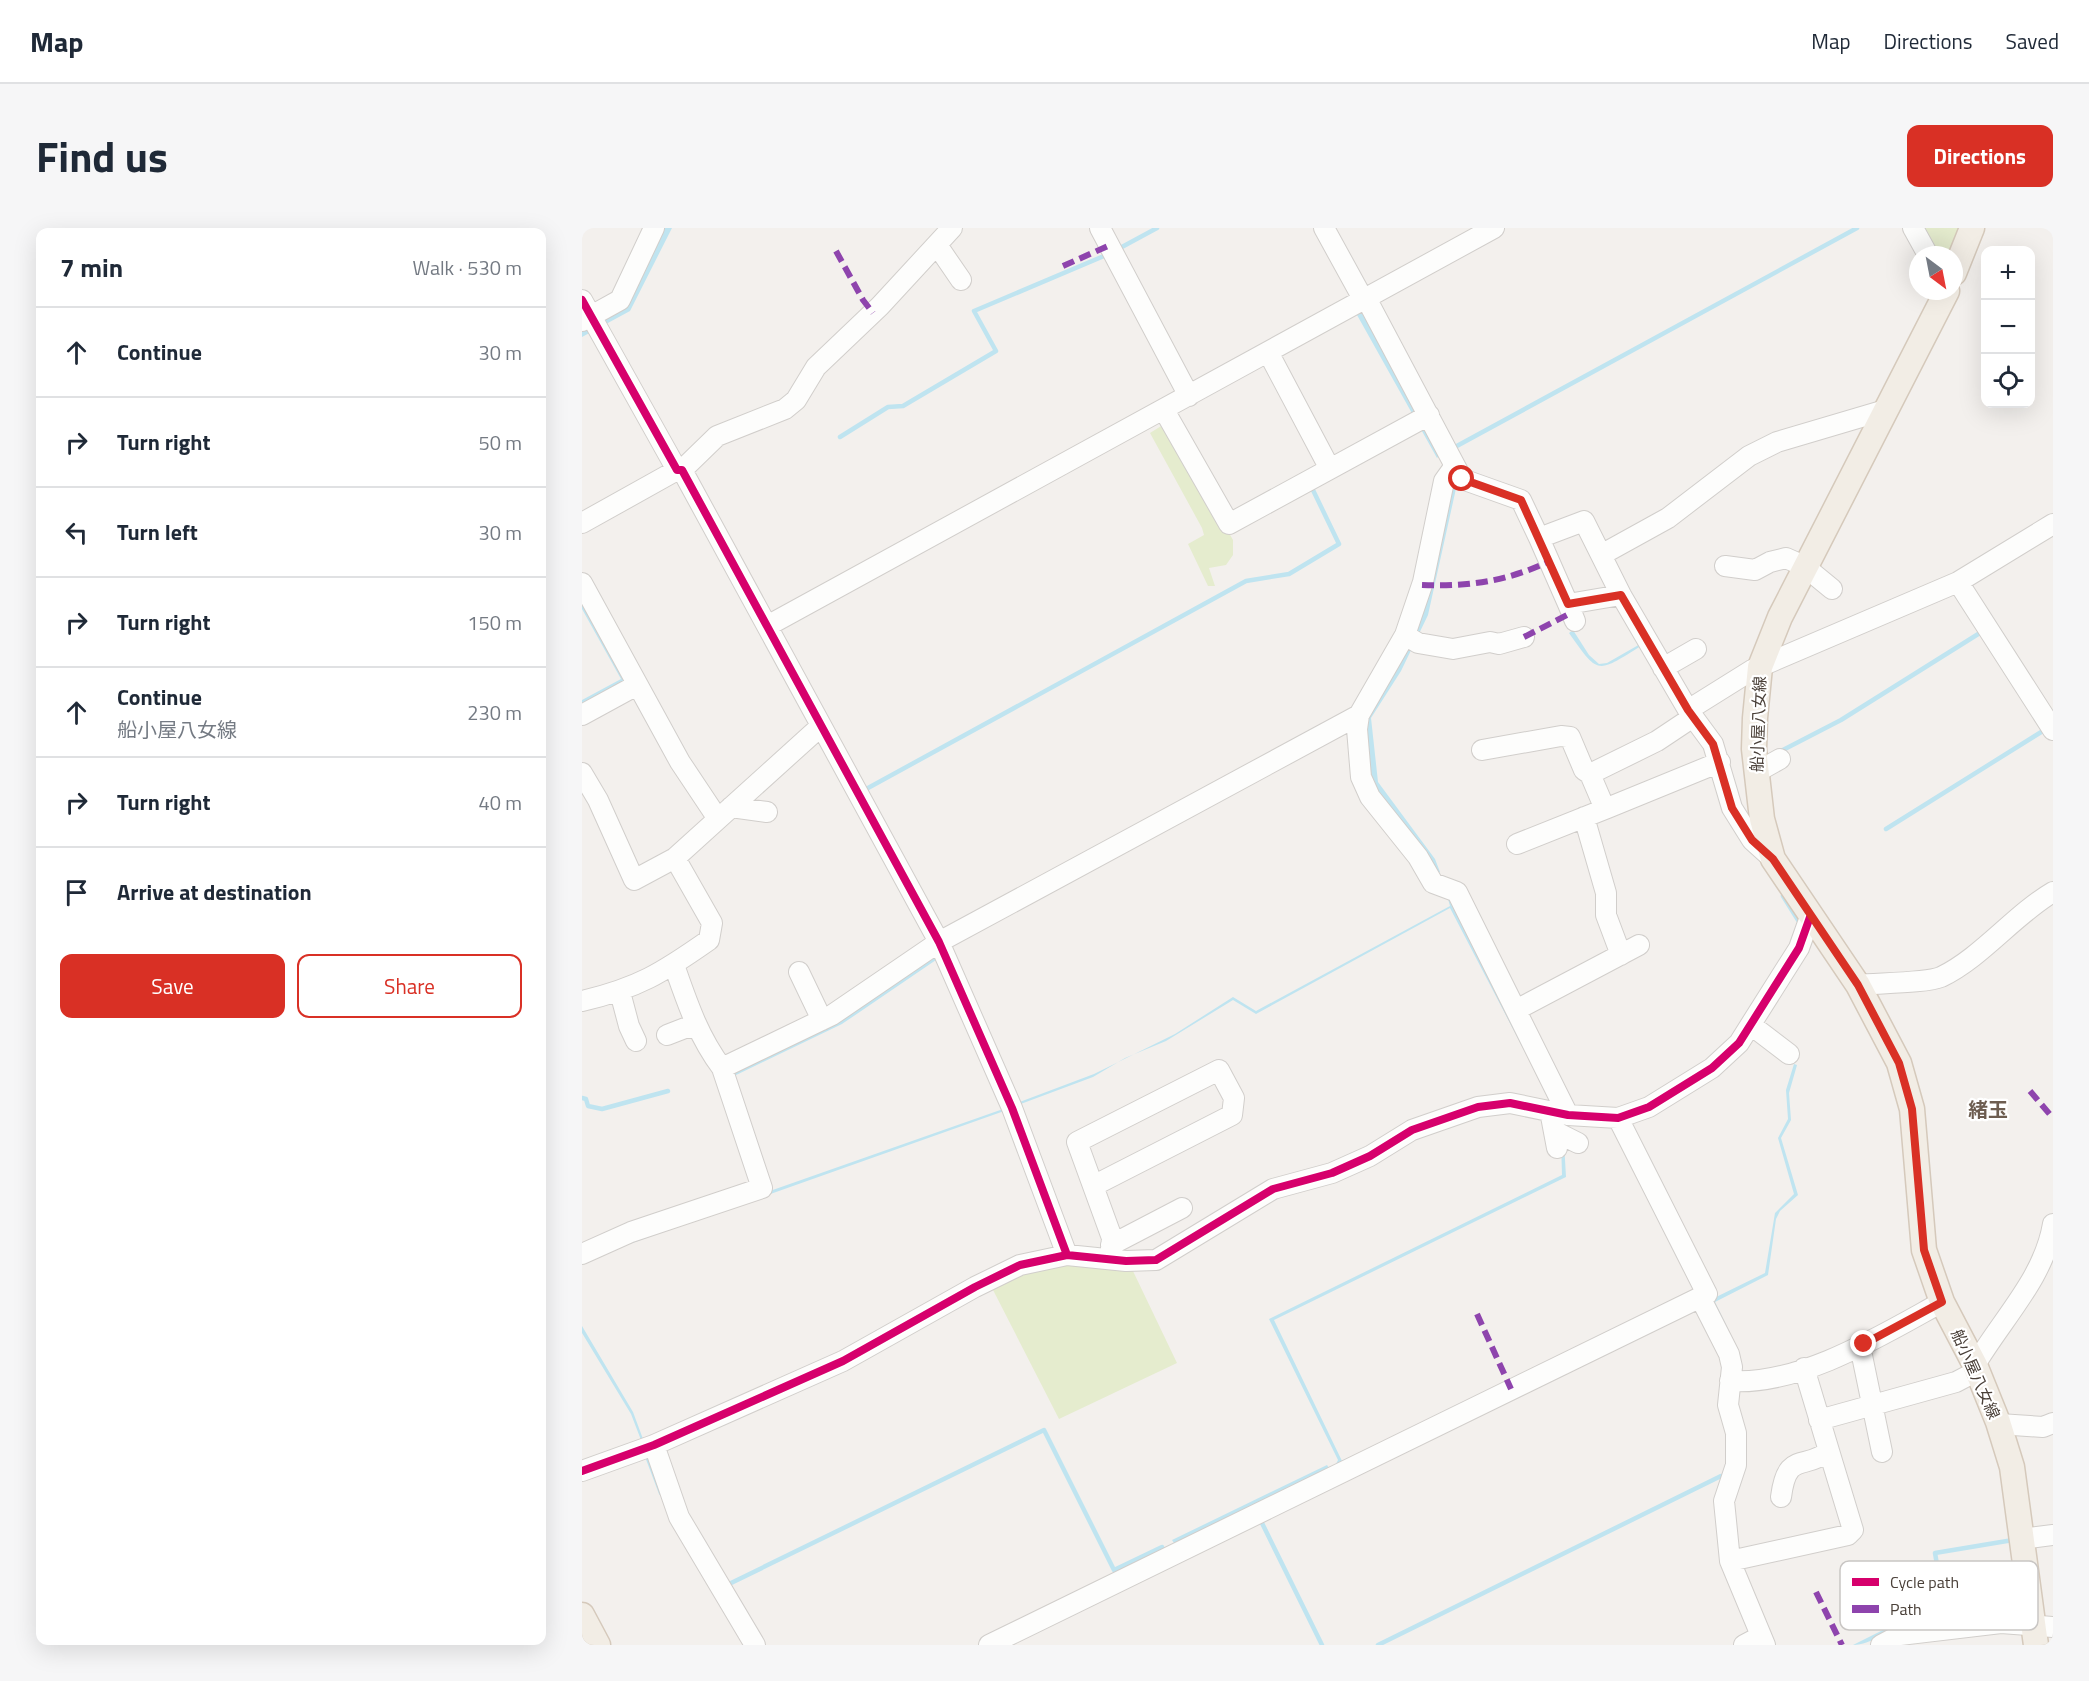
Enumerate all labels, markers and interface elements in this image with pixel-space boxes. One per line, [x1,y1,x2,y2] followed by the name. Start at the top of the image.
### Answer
[30,20,84,63] text: Map
[1811,25,1851,57] text: Map
[1884,25,1973,57] text: Directions
[2006,25,2059,57] text: Saved
[36,124,168,188] text: Find us
[1907,125,2053,187] button: Directions
[1909,246,1963,300] north arrow
[1981,246,2035,408] map controls
[1981,246,2035,300] button: +
[60,248,123,287] text: 7 min
[413,252,522,283] text: Walk · 530 m
[1981,300,2035,354] button: −
[117,335,202,369] text: Continue
[60,336,93,369] icon: ahead
[478,337,522,368] text: 30 m
[1981,354,2035,408] button: locate
[117,425,211,459] text: Turn right
[60,426,93,459] icon: right
[478,427,522,458] text: 50 m
[1448,465,1474,491] route start
[117,515,198,549] text: Turn left
[60,516,93,549] icon: left
[478,517,522,548] text: 30 m
[117,605,211,639] text: Turn right
[60,606,93,639] icon: right
[467,607,522,638] text: 150 m
[1744,676,1772,772] street label: 船小屋八女線
[117,680,202,714] text: Continue
[60,696,93,729] icon: ahead
[467,697,522,728] text: 230 m
[117,714,237,745] text: 船小屋八女線
[117,785,211,819] text: Turn right
[60,786,93,819] icon: right
[478,787,522,818] text: 40 m
[117,875,312,909] text: Arrive at destination
[60,876,93,909] icon: arrive
[60,954,285,1018] button: Save
[297,954,522,1018] button: Share
[1968,1094,2008,1125] district label: 緒玉
[1946,1325,2006,1423] street label: 船小屋八女線
[1850,1330,1876,1356] route end
[1840,1561,2038,1630] legend
[1890,1570,1959,1594] text: Cycle path
[1890,1597,1922,1621] text: Path

